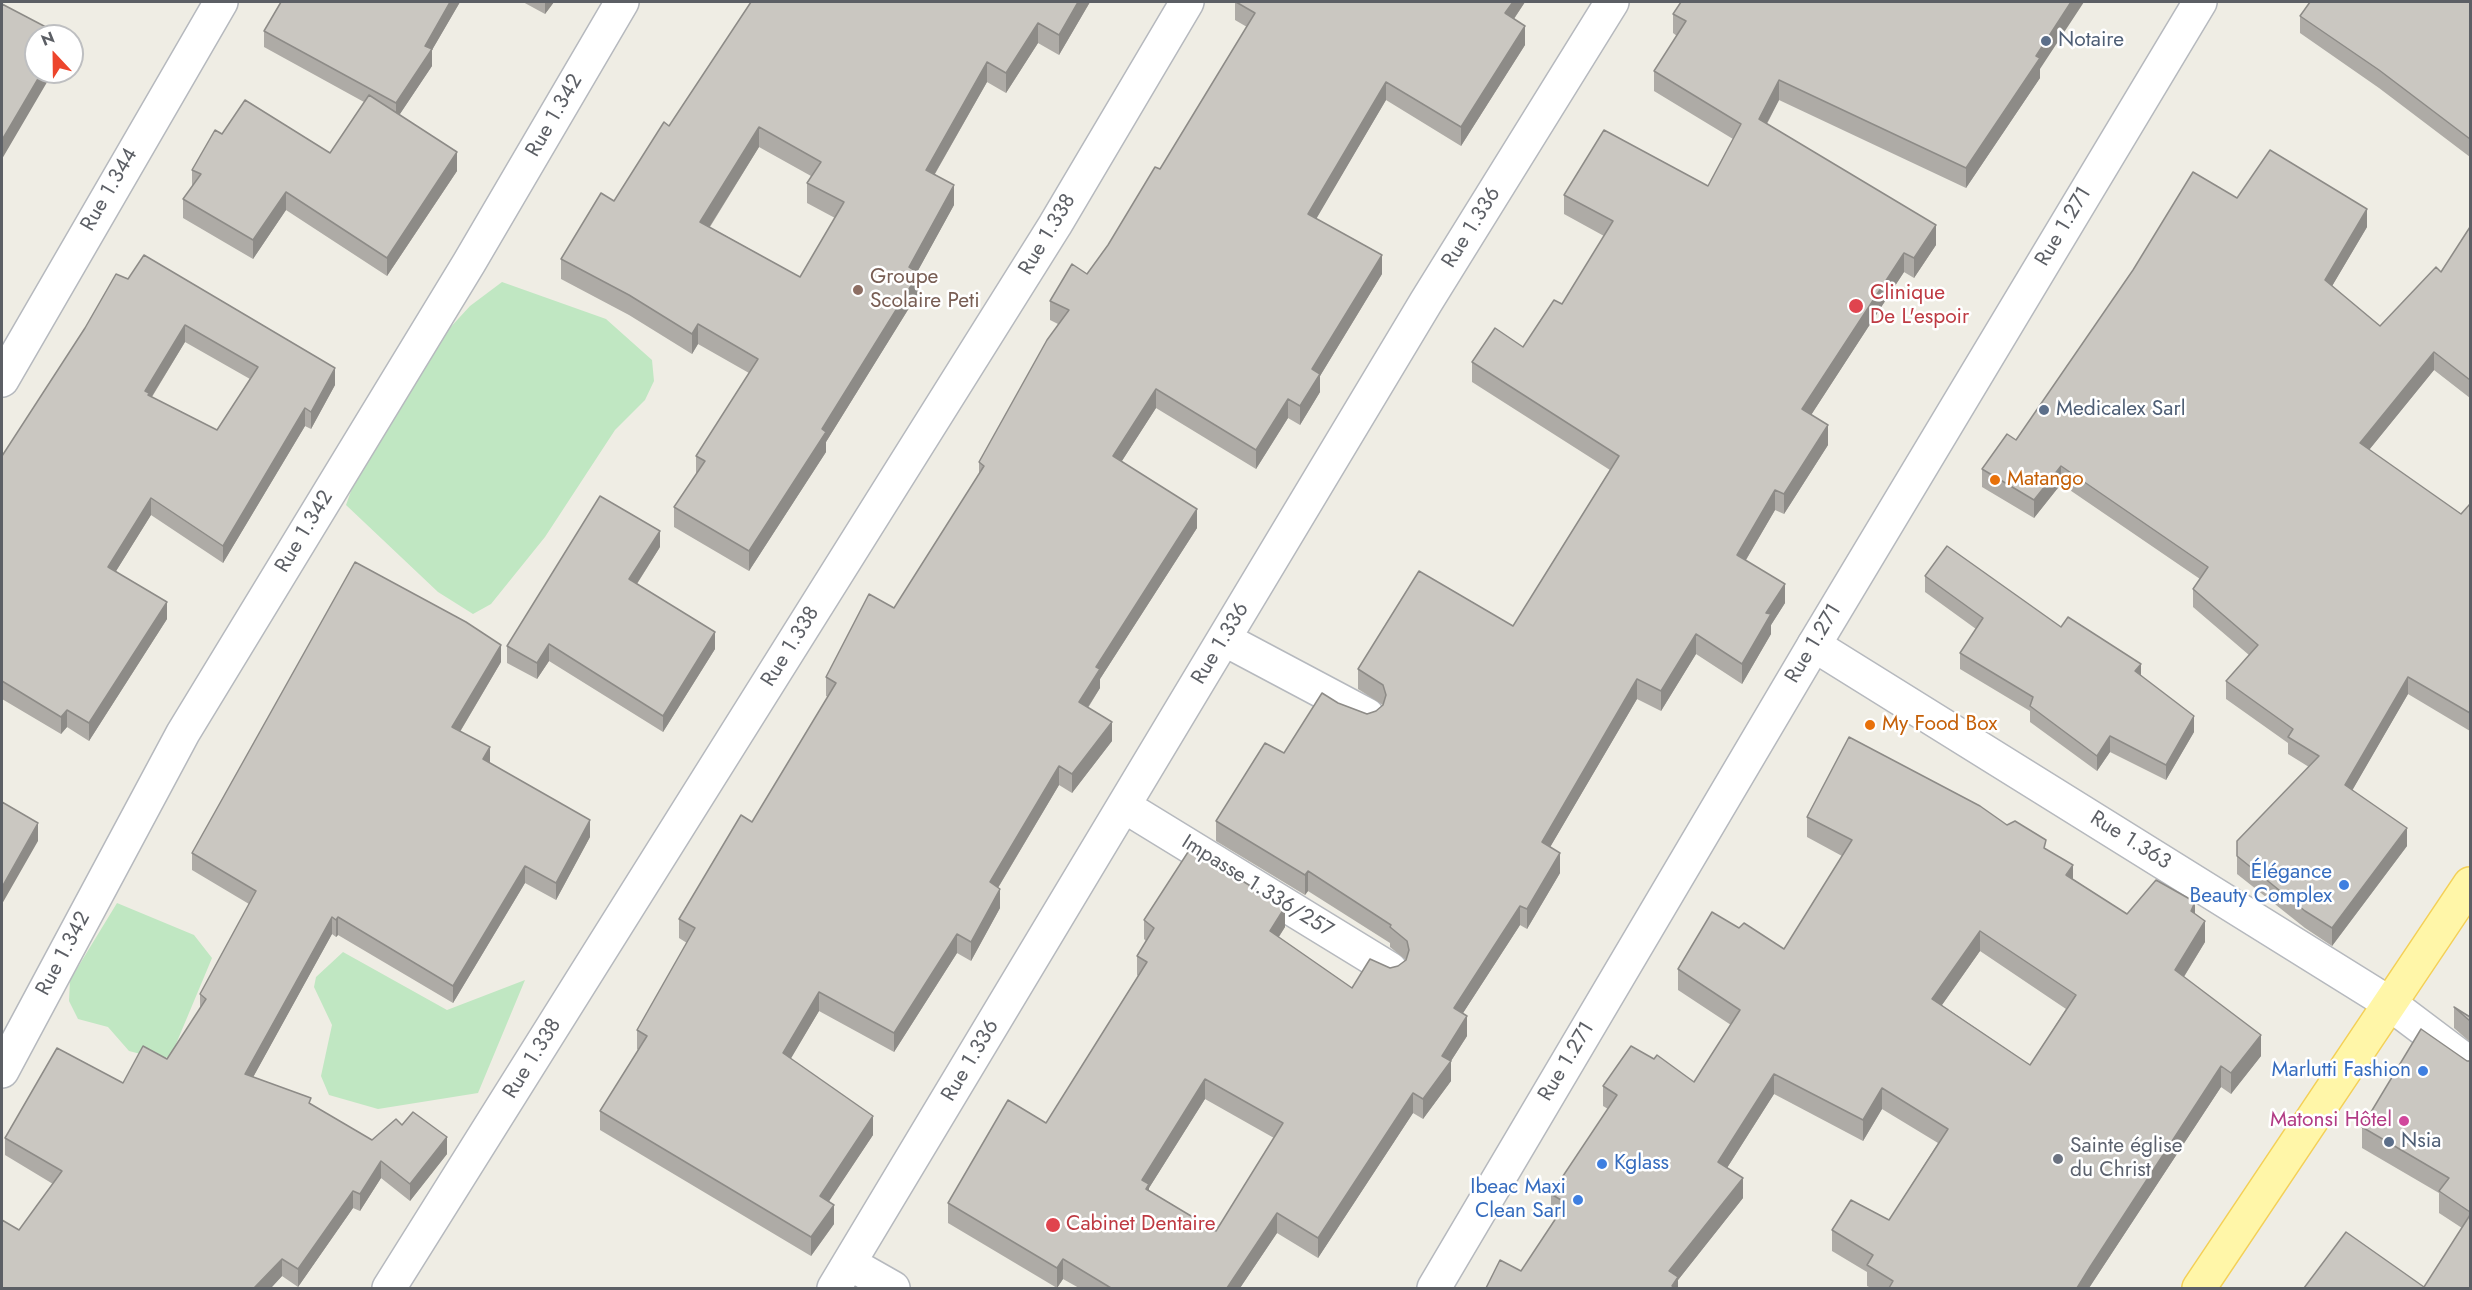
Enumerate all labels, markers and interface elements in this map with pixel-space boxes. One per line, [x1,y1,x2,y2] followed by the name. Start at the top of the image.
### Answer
[24,24,84,84] north arrow
[38,26,58,52] text: N
[2058,28,2124,54] place label: Notaire
[2039,34,2053,48] marker: Notaire
[521,70,589,162] street label: Rue 1.342
[76,144,144,236] street label: Rue 1.344
[1437,183,1507,273] street label: Rue 1.336
[2031,183,2097,271] street label: Rue 1.271
[1014,190,1082,280] street label: Rue 1.338
[870,265,980,315] place label: Groupe Scolaire Peti
[1870,281,1969,331] place label: Clinique De L'espoir
[851,283,865,297] marker: Groupe Scolaire Peti
[1847,297,1865,315] marker: Clinique De L'espoir
[2056,397,2185,423] place label: Medicalex Sarl
[2037,403,2051,417] marker: Medicalex Sarl
[2007,467,2084,493] place label: Matango
[1988,473,2002,487] marker: Matango
[271,486,339,578] street label: Rue 1.342
[1187,599,1255,689] street label: Rue 1.336
[1781,600,1847,688] street label: Rue 1.271
[756,602,826,692] street label: Rue 1.338
[1882,712,1997,738] place label: My Food Box
[1863,718,1877,732] marker: My Food Box
[2085,806,2175,876] street label: Rue 1.363
[1177,830,1337,944] street label: Impasse 1.336/257
[2189,860,2332,910] place label: Élégance Beauty Complex
[2337,878,2351,892] marker: Élégance Beauty Complex
[31,908,97,1000] street label: Rue 1.342
[498,1014,568,1104] street label: Rue 1.338
[937,1016,1005,1106] street label: Rue 1.336
[1534,1018,1600,1106] street label: Rue 1.271
[2272,1058,2411,1084] place label: Marlutti Fashion
[2416,1064,2430,1078] marker: Marlutti Fashion
[2270,1108,2392,1134] place label: Matonsi Hôtel
[2397,1114,2411,1128] marker: Matonsi Hôtel
[2401,1129,2441,1155] place label: Nsia
[2070,1134,2183,1184] place label: Sainte église du Christ
[2382,1135,2396,1149] marker: Nsia
[1614,1151,1669,1177] place label: Kglass
[2051,1152,2065,1166] marker: Sainte église du Christ
[1595,1157,1609,1171] marker: Kglass
[1470,1175,1566,1225] place label: Ibeac Maxi Clean Sarl
[1571,1193,1585,1207] marker: Ibeac Maxi Clean Sarl
[1066,1212,1216,1238] place label: Cabinet Dentaire
[1044,1216,1062,1234] marker: Cabinet Dentaire

